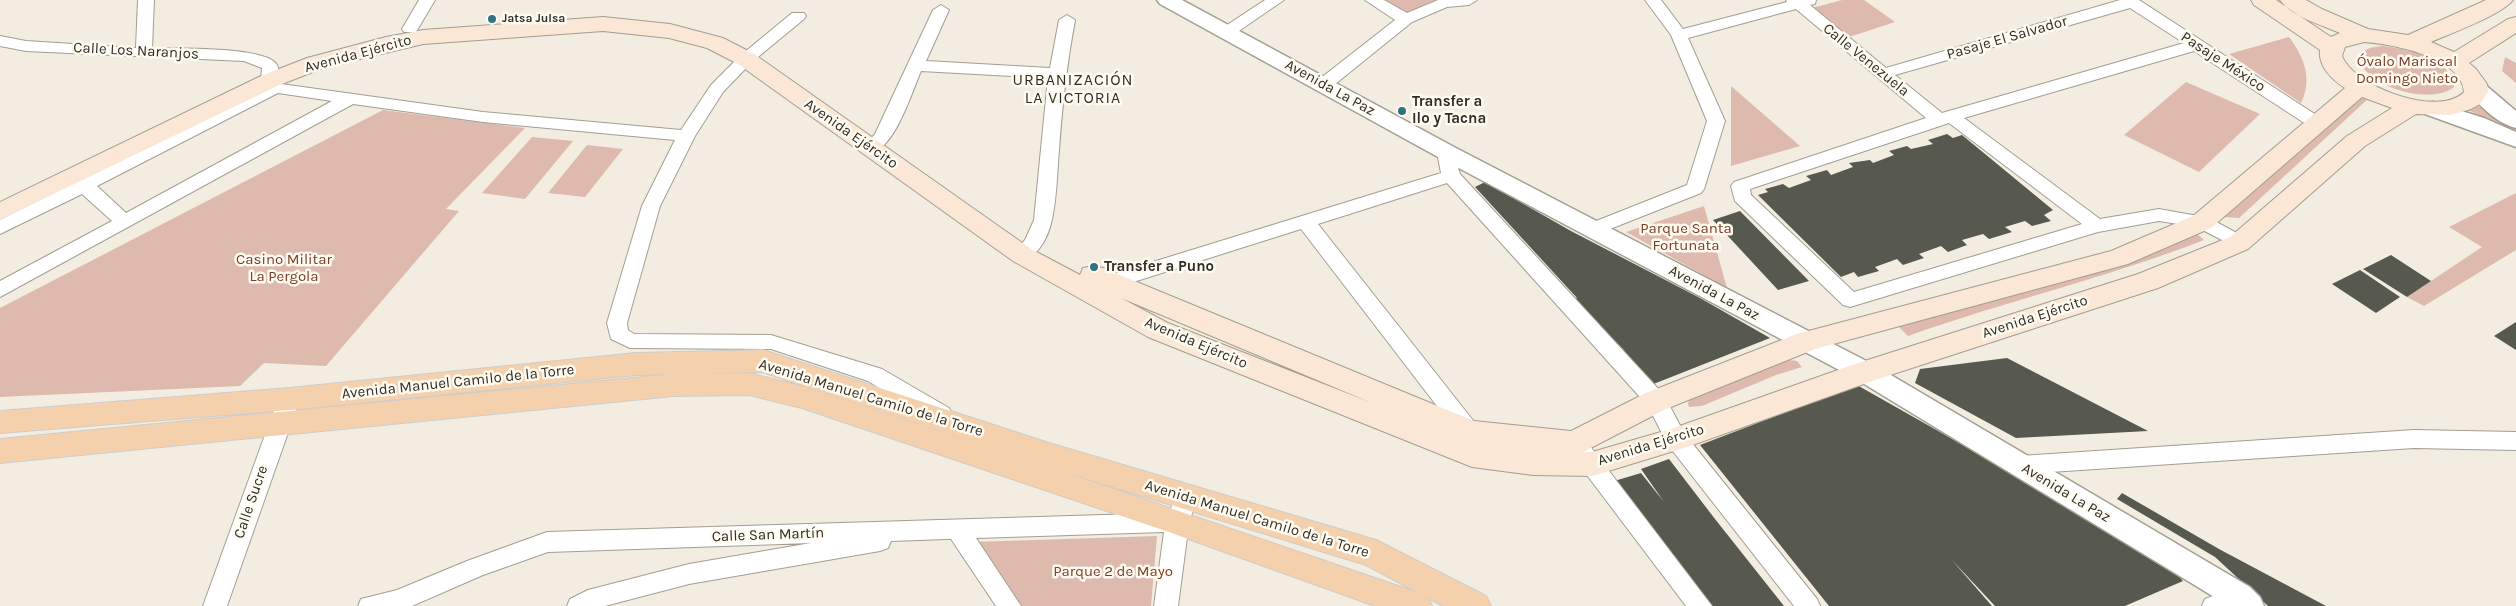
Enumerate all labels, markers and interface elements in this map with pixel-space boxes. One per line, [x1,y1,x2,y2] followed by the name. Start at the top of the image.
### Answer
[502,12,565,26] place label: Jatsa Julsa
[1945,12,2069,64] street label: Pasaje El Salvador
[486,13,498,25] marker: Jatsa Julsa
[1819,20,1913,100] street label: Calle Venezuela
[2177,28,2269,96] street label: Pasaje México
[303,31,413,77] street label: Avenida Ejército
[73,39,199,63] street label: Calle Los Naranjos
[2356,53,2458,88] park label: Óvalo Mariscal Domingo Nieto
[1282,56,1378,120] street label: Avenida La Paz
[1011,70,1135,108] district label: URBANIZACIÓN LA VICTORIA
[1412,93,1486,128] place label: Transfer a Ilo y Tacna
[801,95,901,173] street label: Avenida Ejército
[1396,105,1408,117] marker: Transfer a Ilo y Tacna
[1640,220,1732,255] park label: Parque Santa Fortunata
[236,251,332,286] park label: Casino Militar La Pergola
[1104,258,1214,276] place label: Transfer a Puno
[1088,261,1100,273] marker: Transfer a Puno
[1666,262,1762,324] street label: Avenida La Paz
[1980,291,2090,343] street label: Avenida Ejército
[1142,313,1250,373] street label: Avenida Ejército
[757,355,985,441] street label: Avenida Manuel Camilo de la Torre
[341,361,575,403] street label: Avenida Manuel Camilo de la Torre
[1596,420,1706,470] street label: Avenida Ejército
[2018,459,2114,527] street label: Avenida La Paz
[230,463,272,541] street label: Calle Sucre
[1143,476,1371,562] street label: Avenida Manuel Camilo de la Torre
[711,524,825,546] street label: Calle San Martín
[1053,563,1173,581] park label: Parque 2 de Mayo

